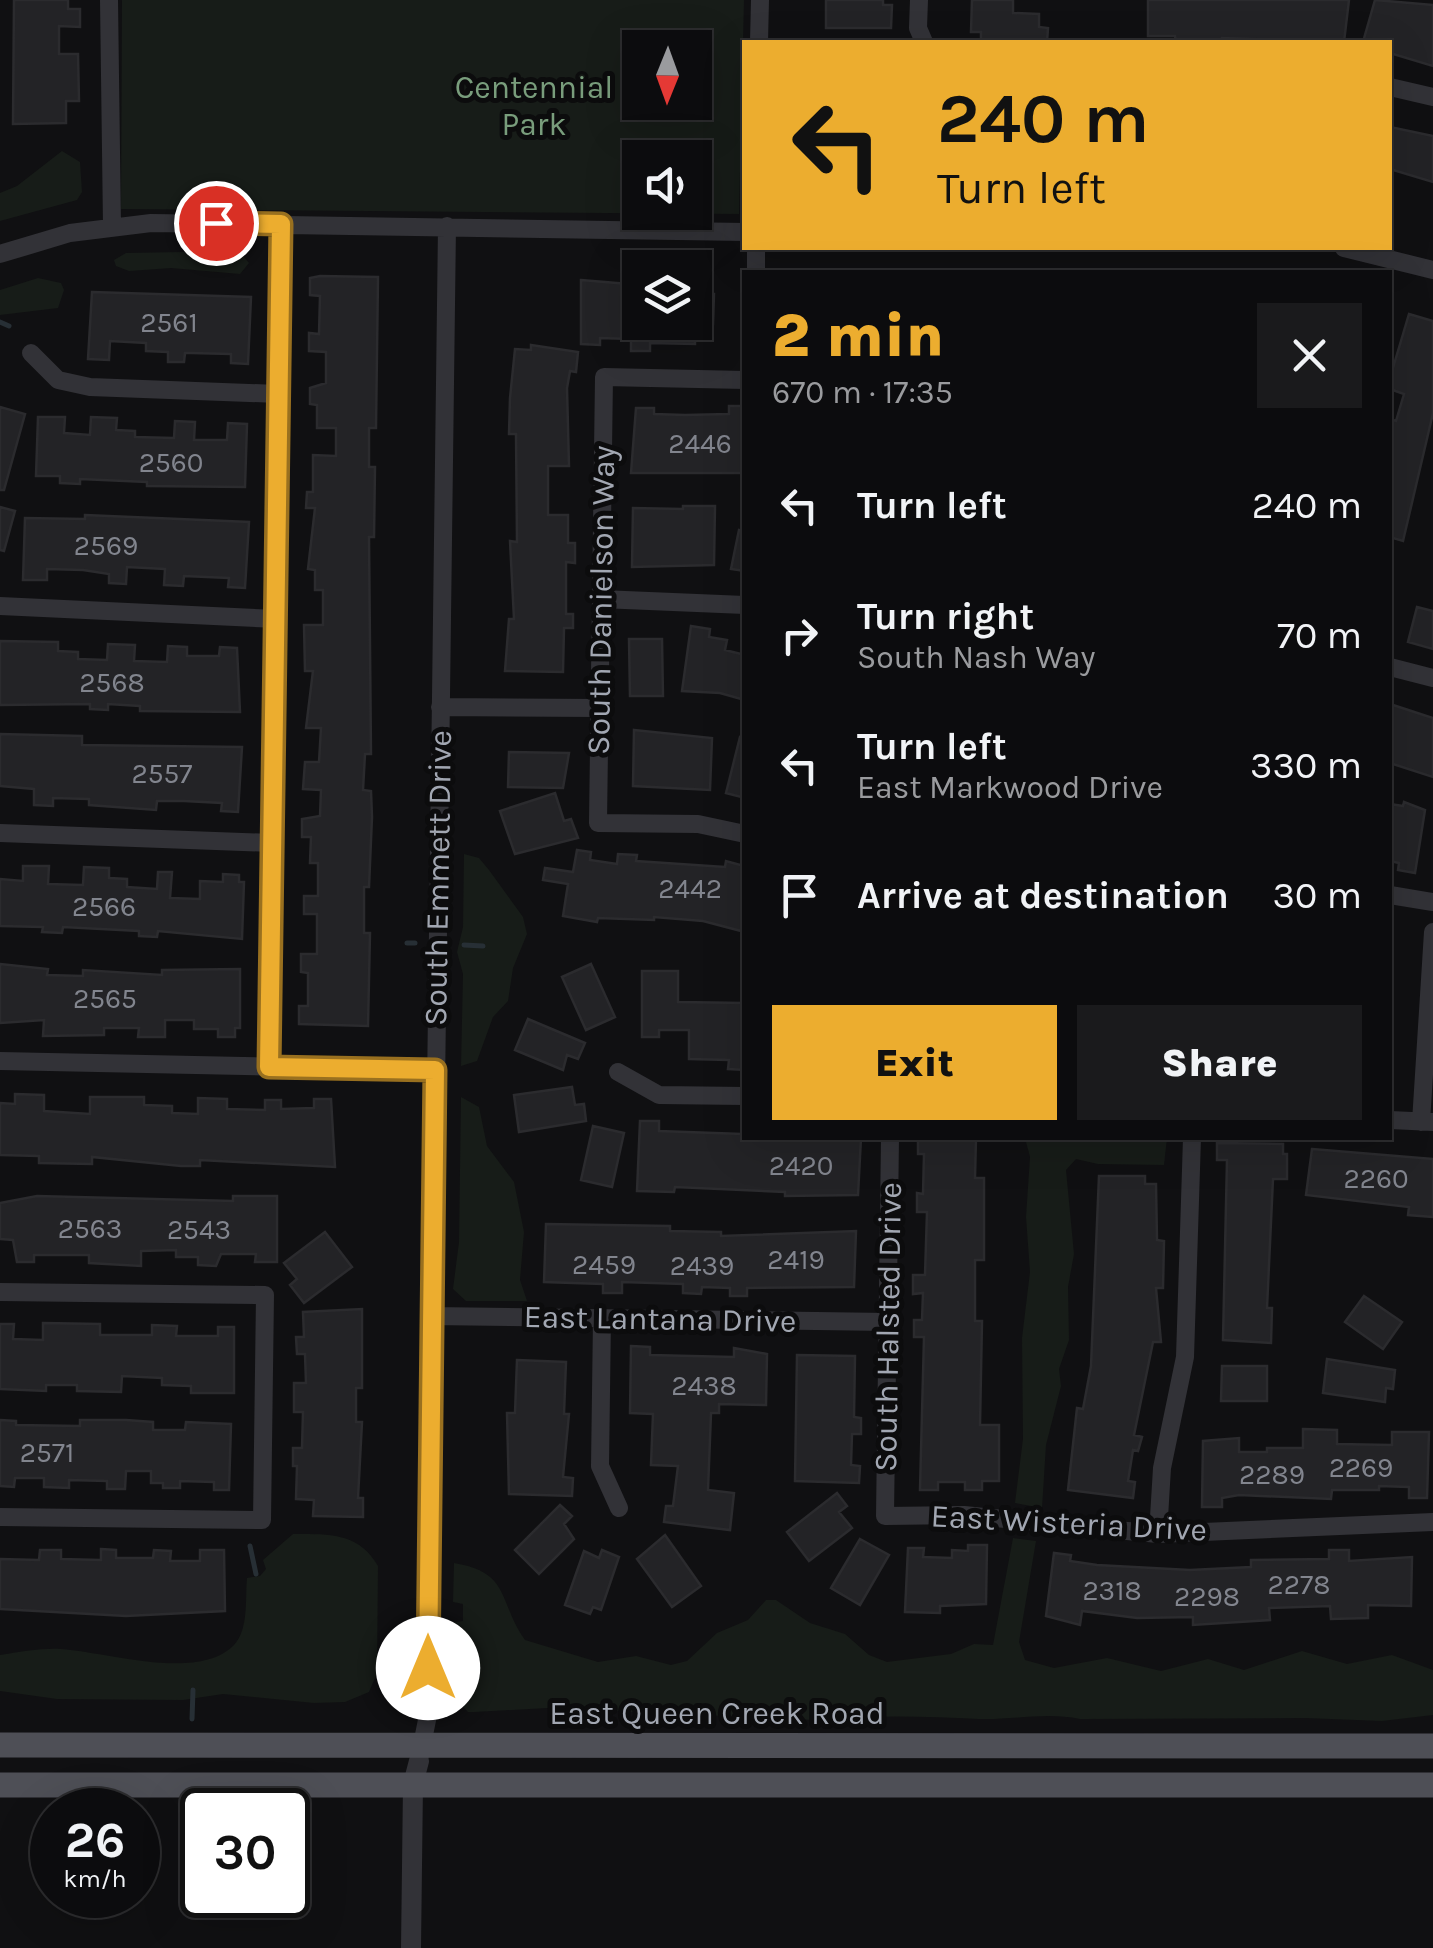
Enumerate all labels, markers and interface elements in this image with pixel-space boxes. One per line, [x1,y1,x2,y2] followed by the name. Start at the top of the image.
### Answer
[622,30,712,120] north arrow
[622,30,712,340] map controls
[455,69,613,143] park label: Centennial Park
[937,78,1149,160] text: 240 m
[772,80,902,210] icon: left
[622,140,712,230] button: sound
[937,162,1106,214] text: Turn left
[174,181,259,266] pin
[189,196,244,251] icon: arrive
[622,250,712,340] button: layers
[772,301,944,371] text: 2 min
[1257,303,1362,408] button: close
[140,306,198,339] house number: 2561
[772,374,953,411] text: 670 m · 17:35
[668,427,732,460] house number: 2446
[580,445,622,755] street label: South Danielson Way
[139,446,203,479] house number: 2560
[772,478,827,533] icon: left
[857,483,1007,528] text: Turn left
[1252,483,1362,528] text: 240 m
[74,529,138,562] house number: 2569
[857,594,1034,639] text: Turn right
[772,608,827,663] icon: right
[1277,613,1362,658] text: 70 m
[857,639,1095,676] text: South Nash Way
[79,666,145,699] house number: 2568
[857,724,1007,769] text: Turn left
[417,730,459,1026] street label: South Emmett Drive
[772,738,827,793] icon: left
[1250,743,1362,788] text: 330 m
[132,757,192,790] house number: 2557
[857,769,1163,806] text: East Markwood Drive
[772,868,827,923] icon: arrive
[658,872,722,905] house number: 2442
[857,873,1229,918] text: Arrive at destination
[1272,873,1362,918] text: 30 m
[72,890,136,923] house number: 2566
[73,982,137,1015] house number: 2565
[772,1005,1057,1120] button: Exit
[1077,1005,1362,1120] button: Share
[769,1149,833,1182] house number: 2420
[1343,1162,1409,1195] house number: 2260
[867,1182,909,1472] street label: South Halsted Drive
[58,1212,122,1245] house number: 2563
[167,1213,231,1246] house number: 2543
[767,1243,825,1276] house number: 2419
[572,1248,636,1281] house number: 2459
[670,1249,734,1282] house number: 2439
[523,1298,797,1340] street label: East Lantana Drive
[671,1369,737,1402] house number: 2438
[20,1436,74,1469] house number: 2571
[1329,1451,1393,1484] house number: 2269
[1239,1458,1305,1491] house number: 2289
[930,1497,1208,1549] street label: East Wisteria Drive
[1268,1568,1330,1601] house number: 2278
[1082,1574,1142,1607] house number: 2318
[1174,1580,1240,1613] house number: 2298
[376,1616,480,1720] position arrow
[549,1695,885,1732] street label: East Queen Creek Road
[180,1788,310,1918] speed limit sign: 30
[65,1811,125,1870] text: 26
[63,1864,127,1893] text: km/h

